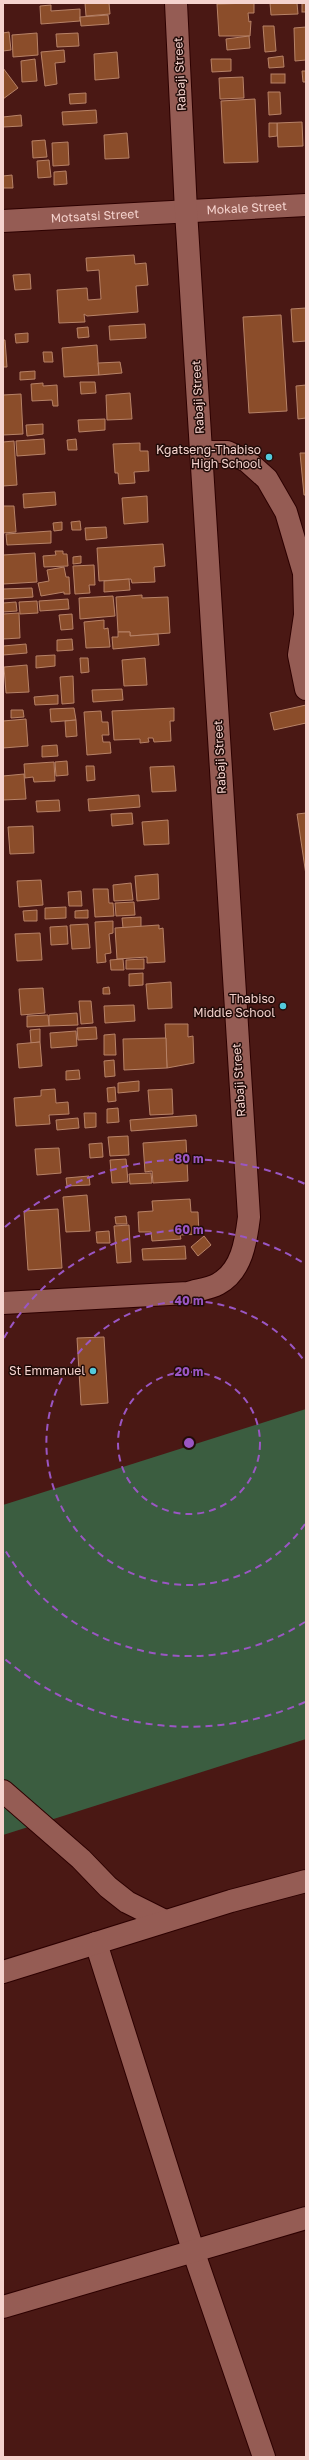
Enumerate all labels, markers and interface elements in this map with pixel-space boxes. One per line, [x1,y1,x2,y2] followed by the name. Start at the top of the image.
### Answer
[170,37,189,111] street label: Rabaji Street
[206,198,287,217] street label: Mokale Street
[50,206,140,225] street label: Motsatsi Street
[188,360,207,434] street label: Rabaji Street
[156,442,261,471] place label: Kgatseng-Thabiso High School
[264,452,274,462] marker: Kgatseng-Thabiso High School
[210,720,229,794] street label: Rabaji Street
[193,991,275,1020] place label: Thabiso Middle School
[278,1001,288,1011] marker: Thabiso Middle School
[228,1042,249,1117] street label: Rabaji Street
[175,1151,203,1166] text: 80 m
[175,1222,203,1237] text: 60 m
[175,1293,203,1308] text: 40 m
[9,1363,85,1378] place label: St Emmanuel
[175,1364,203,1379] text: 20 m
[88,1366,98,1376] marker: St Emmanuel
[182,1436,196,1450] centre of rings

